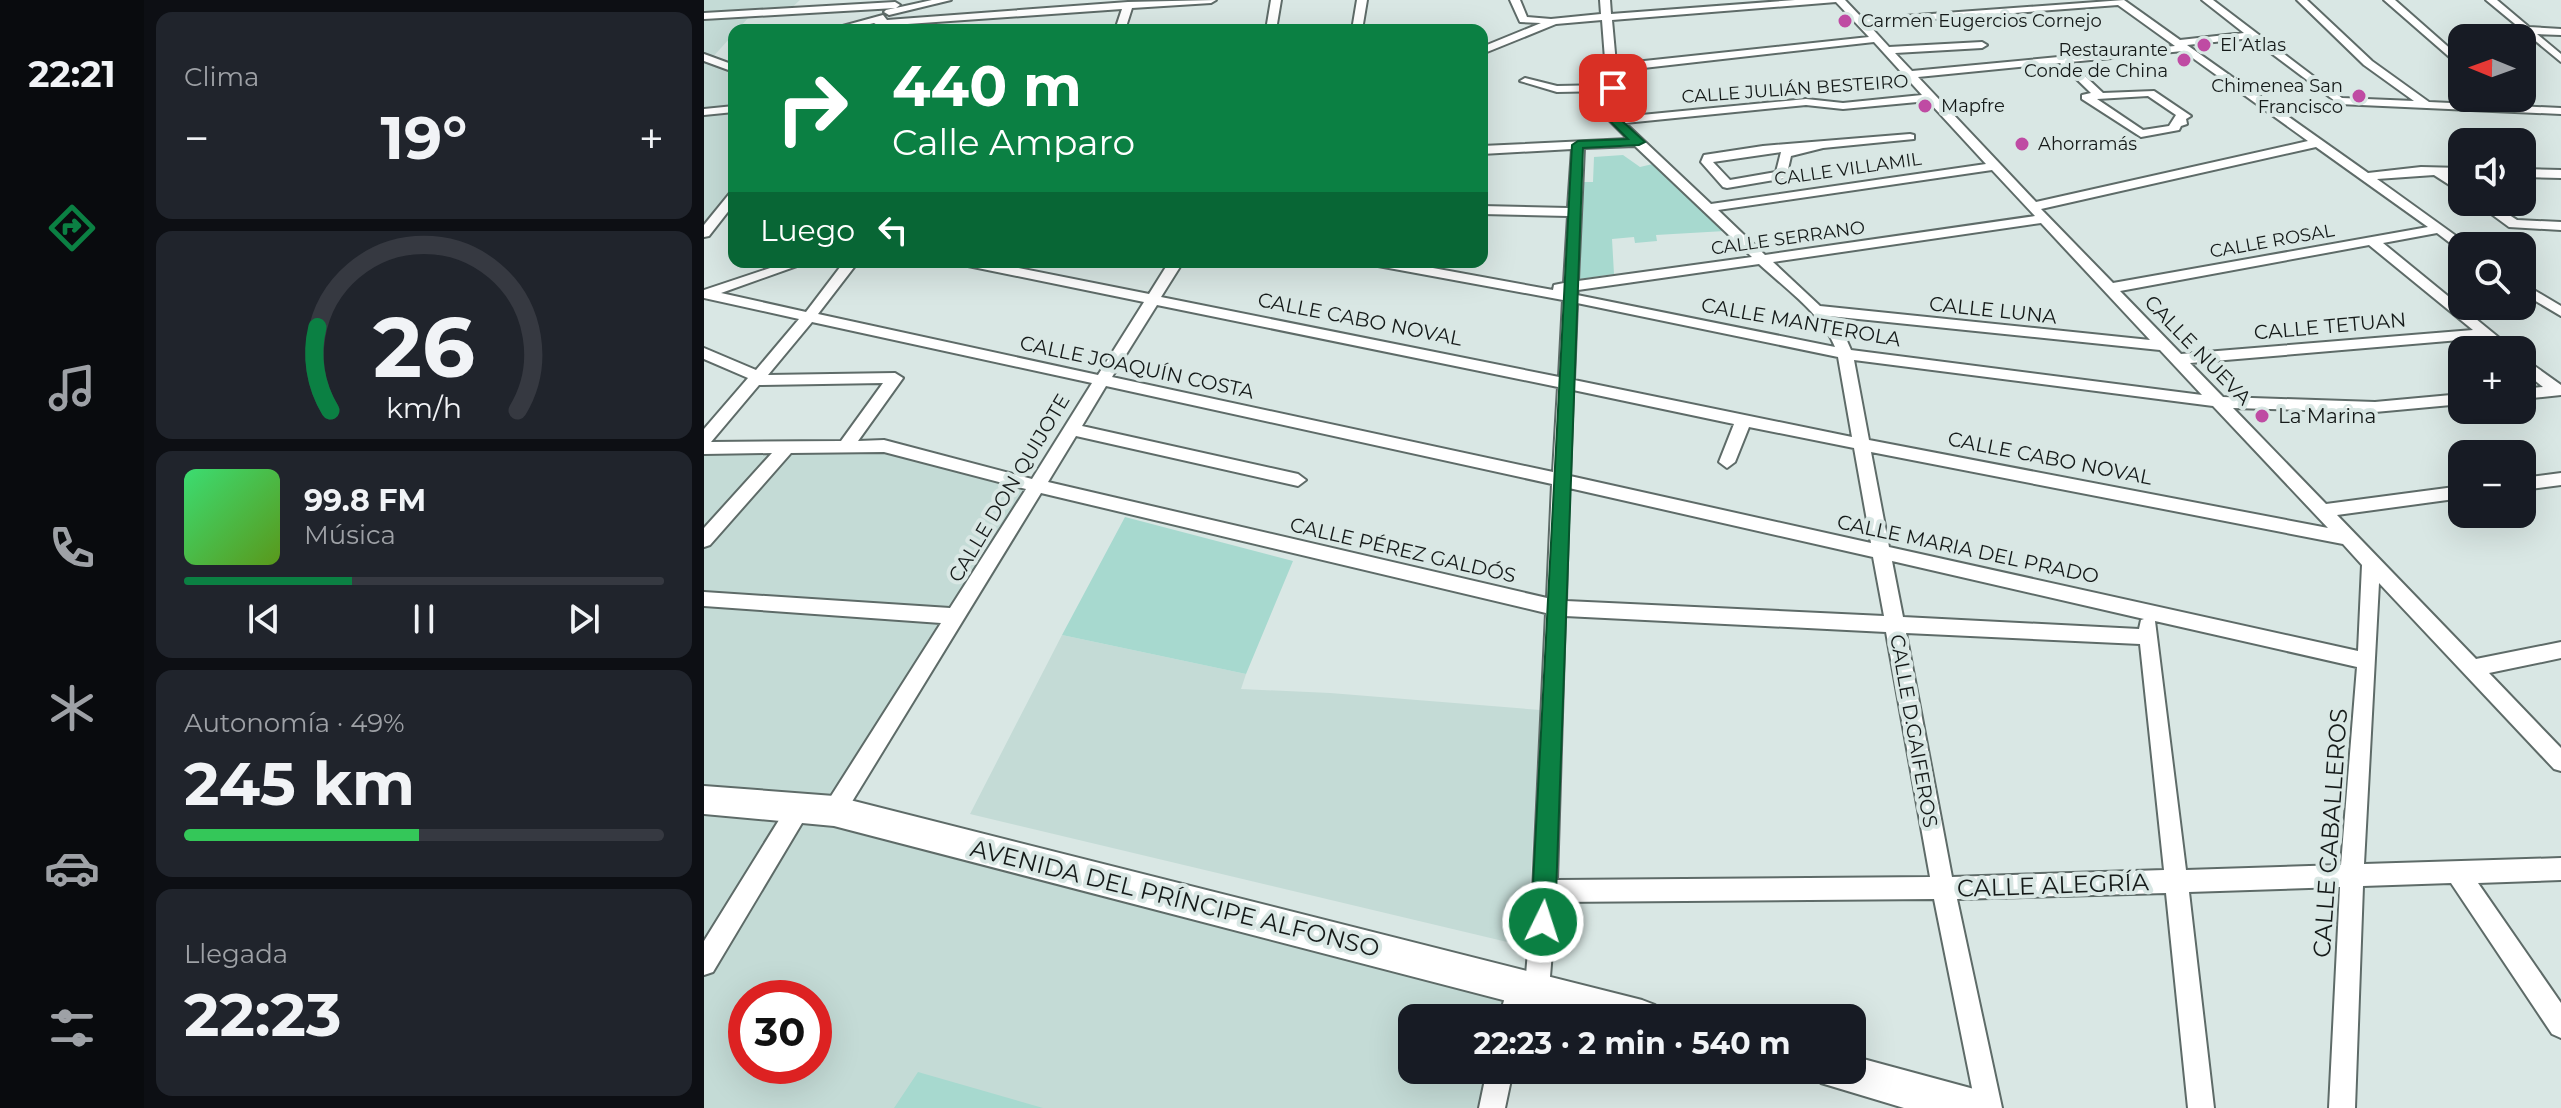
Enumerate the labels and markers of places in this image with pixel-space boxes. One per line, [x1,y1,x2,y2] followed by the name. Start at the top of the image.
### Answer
[1861,10,2102,32] place label: Carmen Eugercios Cornejo
[1836,12,1854,30] marker: Carmen Eugercios Cornejo
[2220,34,2286,56] place label: El Atlas
[2195,36,2213,54] marker: El Atlas
[2024,39,2168,82] place label: Restaurante Conde de China
[2175,51,2193,69] marker: Restaurante Conde de China
[1579,54,1647,122] pin
[2211,75,2343,118] place label: Chimenea San Francisco
[2350,87,2368,105] marker: Chimenea San Francisco
[1941,95,2005,117] place label: Mapfre
[1916,97,1934,115] marker: Mapfre
[2038,133,2137,155] place label: Ahorramás
[2013,135,2031,153] marker: Ahorramás
[2278,404,2376,428] place label: La Marina
[2253,407,2271,425] marker: La Marina

